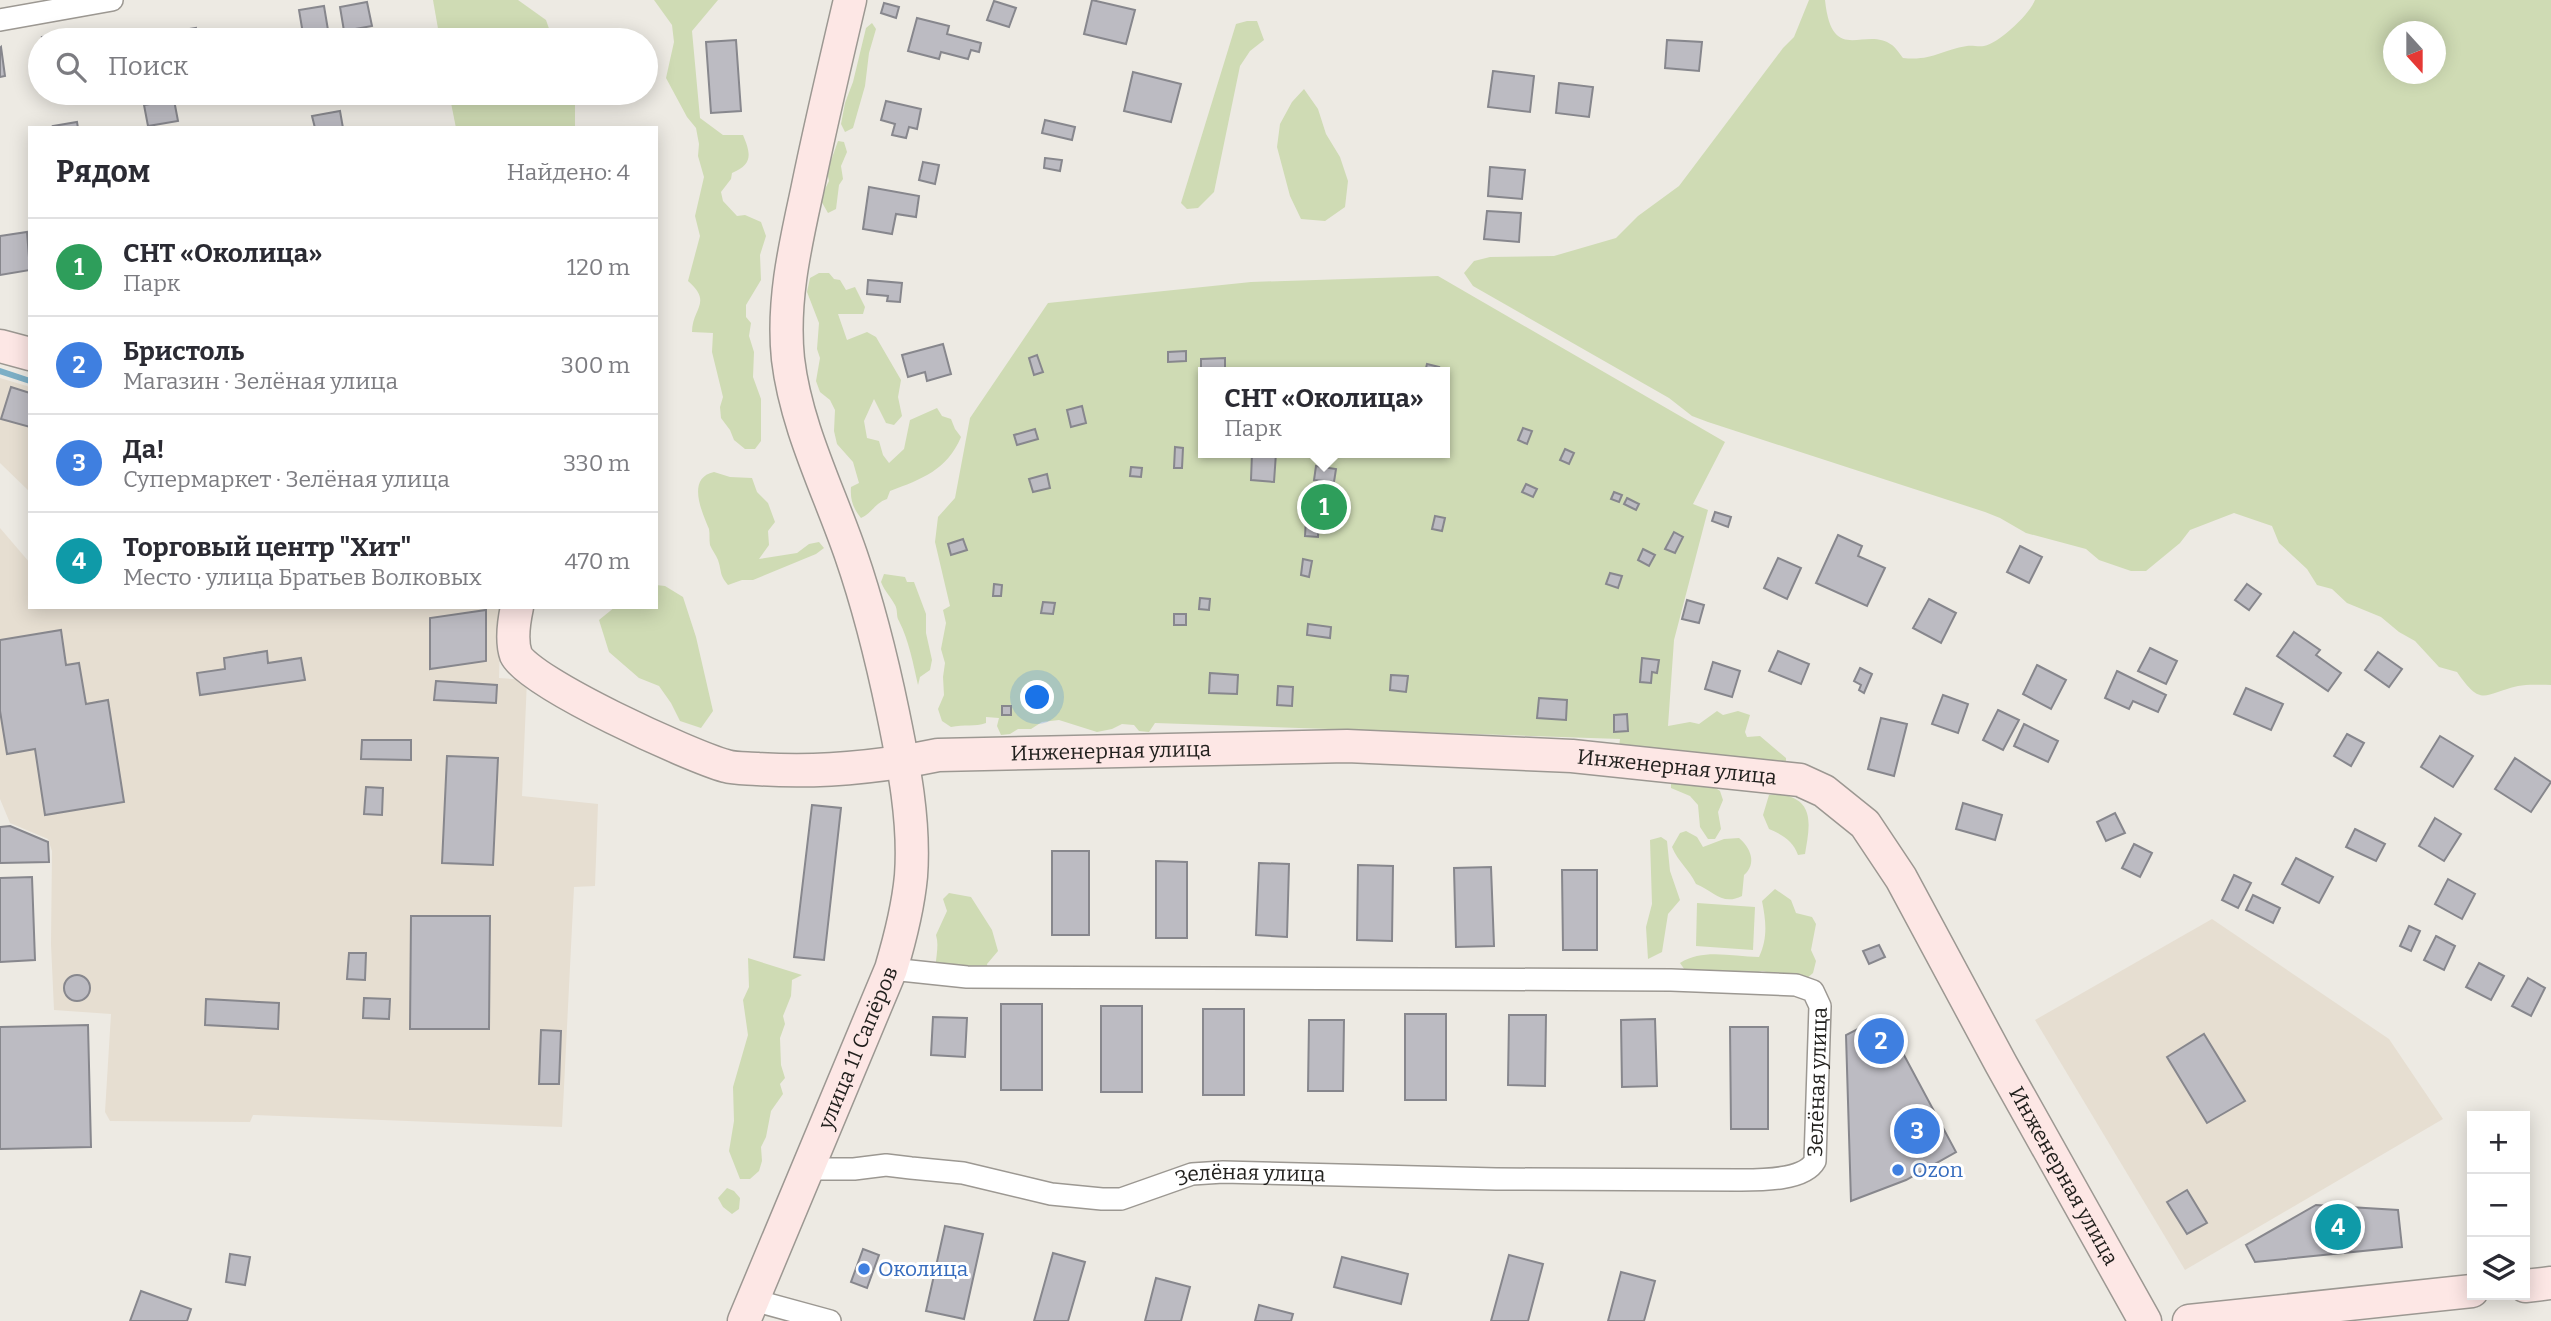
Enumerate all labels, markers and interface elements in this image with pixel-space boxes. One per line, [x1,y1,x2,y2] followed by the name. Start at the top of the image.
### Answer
[2383,21,2446,84] north arrow
[28,28,658,105] search box
[52,48,90,86] icon: search
[108,51,188,82] text: Поиск
[56,154,150,190] text: Рядом
[507,158,630,186] text: Найдено: 4
[123,238,322,269] text: СНТ «Околица»
[74,253,84,281] text: 1
[567,253,630,281] text: 120 m
[123,269,180,297] text: Парк
[123,336,244,367] text: Бристоль
[73,351,85,379] text: 2
[561,351,630,379] text: 300 m
[123,367,398,395] text: Магазин · Зелёная улица
[1198,367,1450,458] popup
[1224,383,1424,414] text: СНТ «Околица»
[1224,414,1282,442] text: Парк
[123,434,165,465] text: Да!
[72,449,86,477] text: 3
[563,449,630,477] text: 330 m
[123,465,450,493] text: Супермаркет · Зелёная улица
[1301,481,1347,533] pin: 1
[123,532,411,563] text: Торговый центр "Хит"
[72,547,86,575] text: 4
[564,547,630,575] text: 470 m
[123,563,482,591] text: Место · улица Братьев Волковых
[1020,680,1054,714] your location
[1010,736,1212,766] street label: Инженерная улица
[1576,744,1779,791] street label: Инженерная улица
[812,963,904,1134] street label: улица 11 Сапёров
[1802,1006,1833,1158] street label: Зелёная улица
[1858,1015,1904,1067] pin: 2
[2003,1082,2124,1270] street label: Инженерная улица
[1894,1105,1940,1157] pin: 3
[2467,1111,2530,1300] map controls
[2467,1111,2530,1174] button: +
[1912,1157,1963,1183] place label: Ozon
[1172,1159,1326,1192] street label: Зелёная улица
[1890,1162,1906,1178] marker: Ozon
[2467,1174,2530,1237] button: −
[2315,1201,2361,1253] pin: 4
[2467,1237,2530,1300] button: layers
[878,1256,969,1282] place label: Околица
[856,1261,872,1277] marker: Околица

